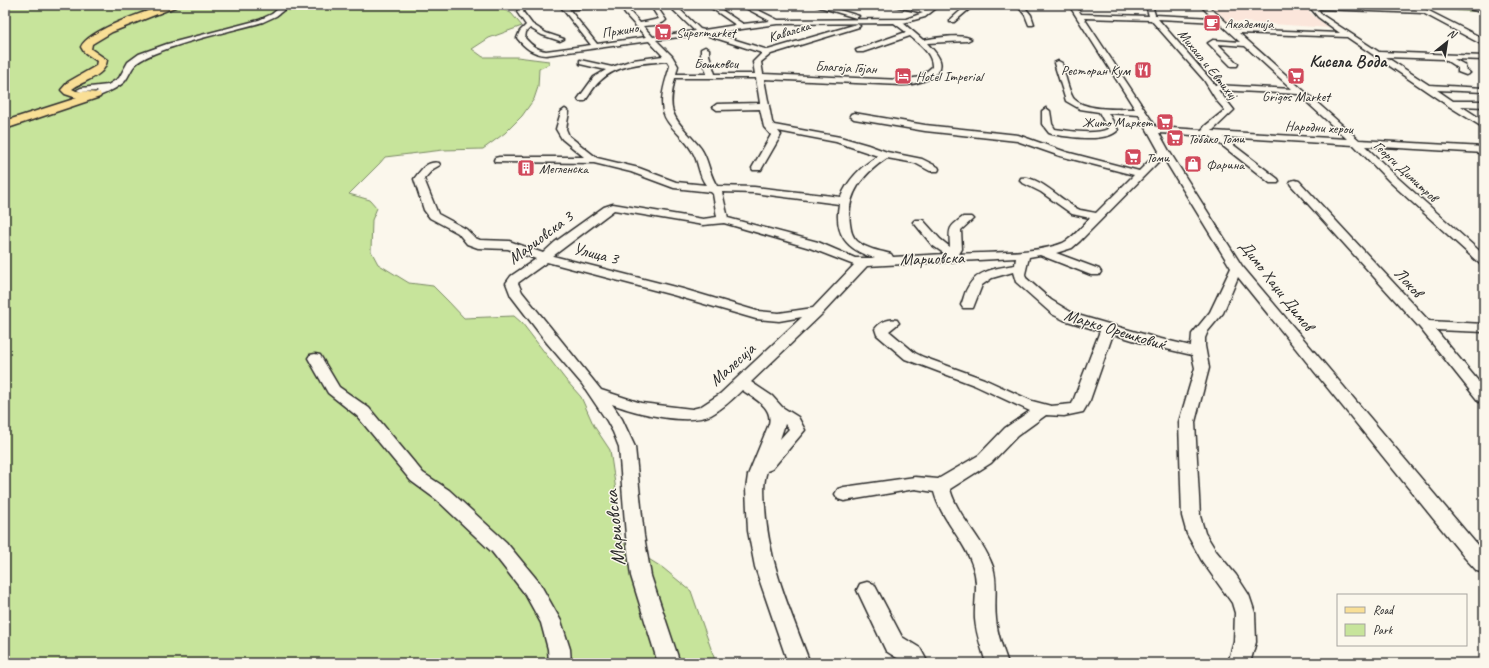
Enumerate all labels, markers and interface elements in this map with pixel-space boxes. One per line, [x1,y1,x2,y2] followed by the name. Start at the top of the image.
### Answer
[1202,13,1222,33] cafe icon: Академија
[1225,15,1274,32] place label: Академија
[766,17,813,46] street label: Кавалска
[601,19,642,42] street label: Пржино
[653,22,673,42] supermarket icon: Supermarket
[1427,22,1467,62] north arrow
[676,24,738,41] place label: Supermarket
[1174,26,1242,104] street label: Михаил и Евтихиј
[1446,26,1460,42] text: N
[1309,50,1388,72] district label: Кисела Вода
[694,55,740,72] street label: Бошковси
[815,57,878,78] street label: Благоја Гојан
[1133,60,1153,80] restaurant icon: Ресторан Кум
[1061,62,1132,79] place label: Ресторан Кум
[893,66,913,86] hotel icon: Hotel Imperial
[1286,66,1306,86] supermarket icon: Grigos Market
[916,68,985,85] place label: Hotel Imperial
[1262,88,1332,105] place label: Grigos Market
[1155,112,1175,132] supermarket icon: Жито Маркет
[1082,114,1153,131] place label: Жито Маркет
[1285,117,1355,138] street label: Народни херои
[1165,128,1185,148] supermarket icon: Тобако Томи
[1188,130,1245,147] place label: Тобако Томи
[1370,137,1443,207] street label: Георги Димитров
[1123,147,1143,167] supermarket icon: Томи
[1146,149,1170,166] place label: Томи
[1183,154,1203,174] shop icon: Фарина
[1206,156,1245,173] place label: Фарина
[516,158,536,178] building icon: Мегленска
[539,160,589,177] place label: Мегленска
[504,205,578,269] street label: Мариовска 3
[1235,236,1320,337] street label: Димо Хаџи Димов
[571,238,622,269] street label: Улица 3
[899,247,966,270] street label: Мариовска
[1390,263,1430,304] street label: Локов
[1062,304,1170,355] street label: Марко Орешковиќ
[705,337,761,390] street label: Малесија
[598,488,631,567] street label: Мариовска
[1337,594,1467,646] legend
[1373,602,1395,618] text: Road
[1373,622,1394,638] text: Park

